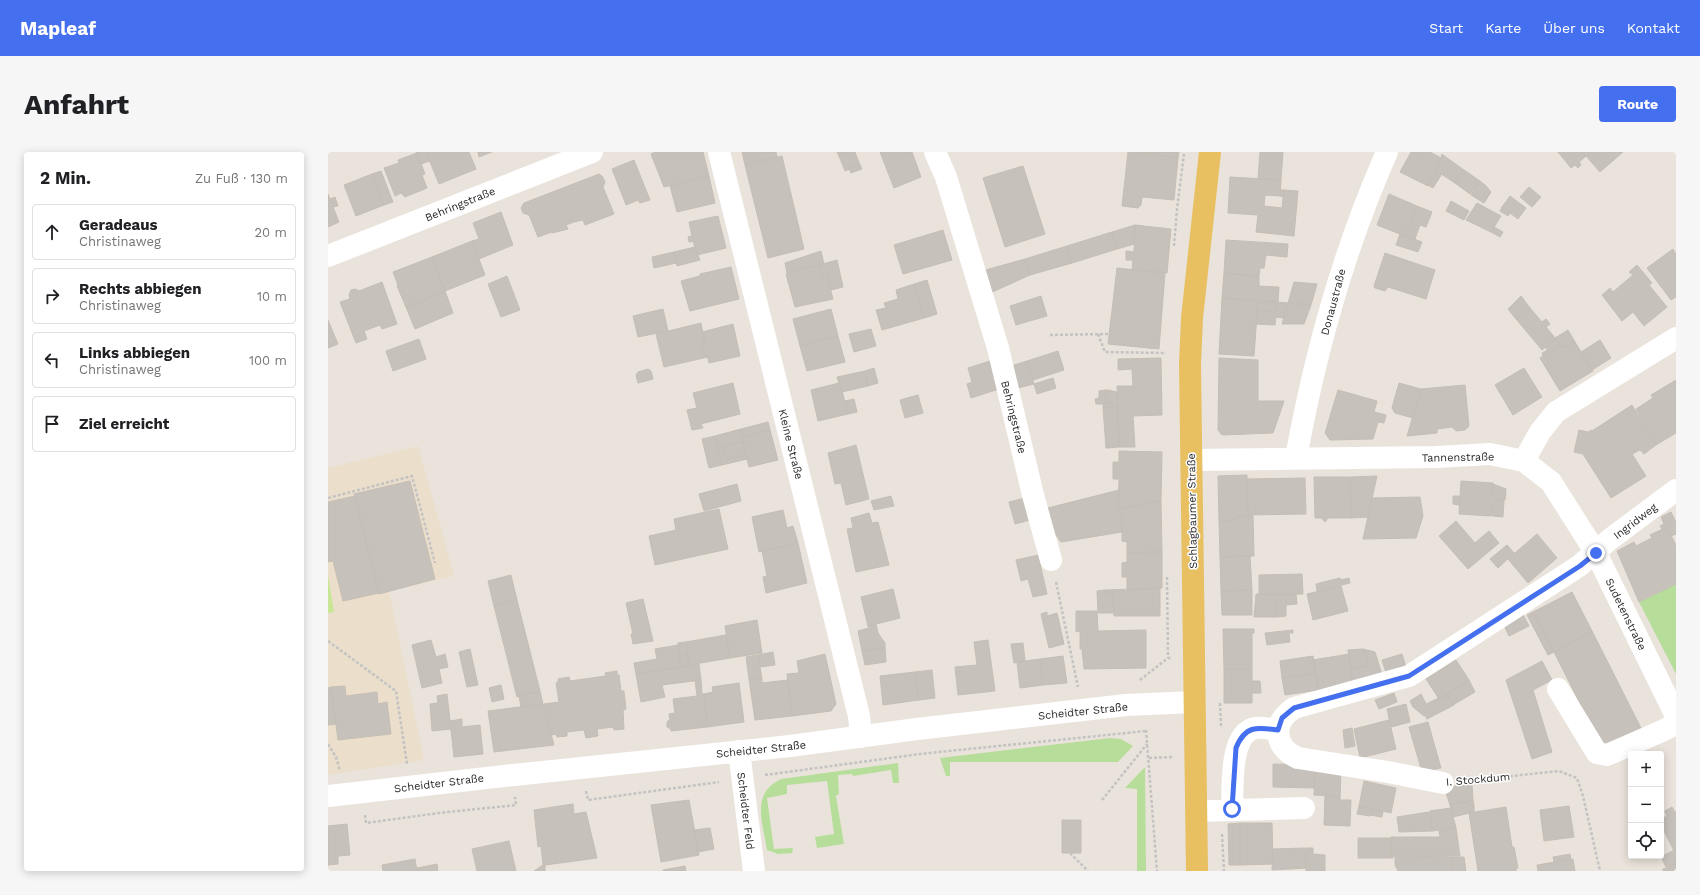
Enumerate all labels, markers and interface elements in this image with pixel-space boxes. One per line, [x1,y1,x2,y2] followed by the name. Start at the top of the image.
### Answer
[20,17,96,40] text: Mapleaf
[1429,20,1463,36] text: Start
[1485,20,1521,36] text: Karte
[1543,20,1605,36] text: Über uns
[1627,20,1680,36] text: Kontakt
[1599,86,1676,122] button: Route
[24,88,129,121] text: Anfahrt
[40,168,91,188] text: 2 Min.
[195,171,288,186] text: Zu Fuß · 130 m
[423,184,497,224] street label: Behringstraße
[79,216,158,234] text: Geradeaus
[41,221,63,243] icon: ahead
[255,225,287,240] text: 20 m
[79,234,161,249] text: Christinaweg
[1318,267,1349,337] street label: Donaustraße
[79,280,201,298] text: Rechts abbiegen
[41,285,63,307] icon: right
[257,289,287,304] text: 10 m
[79,298,161,313] text: Christinaweg
[79,344,190,362] text: Links abbiegen
[41,349,63,371] icon: left
[249,353,287,368] text: 100 m
[79,362,161,377] text: Christinaweg
[998,379,1029,455] street label: Behringstraße
[775,408,806,481] street label: Kleine Straße
[41,413,63,435] icon: arrive
[79,415,169,433] text: Ziel erreicht
[1422,450,1494,465] street label: Tannenstraße
[1185,453,1200,569] street label: Schlagbaumer Straße
[1611,501,1660,542] street label: Ingridweg
[1587,544,1605,562] route end
[1602,576,1649,652] street label: Sudetenstraße
[1037,700,1129,723] street label: Scheidter Straße
[715,738,807,761] street label: Scheidter Straße
[1628,751,1664,859] map controls
[1628,751,1664,787] button: +
[1445,770,1511,789] street label: I. Stockdum
[393,772,485,795] street label: Scheidter Straße
[734,772,757,850] street label: Scheidter Feld
[1628,787,1664,823] button: −
[1223,800,1241,818] route start
[1628,823,1664,859] button: locate

